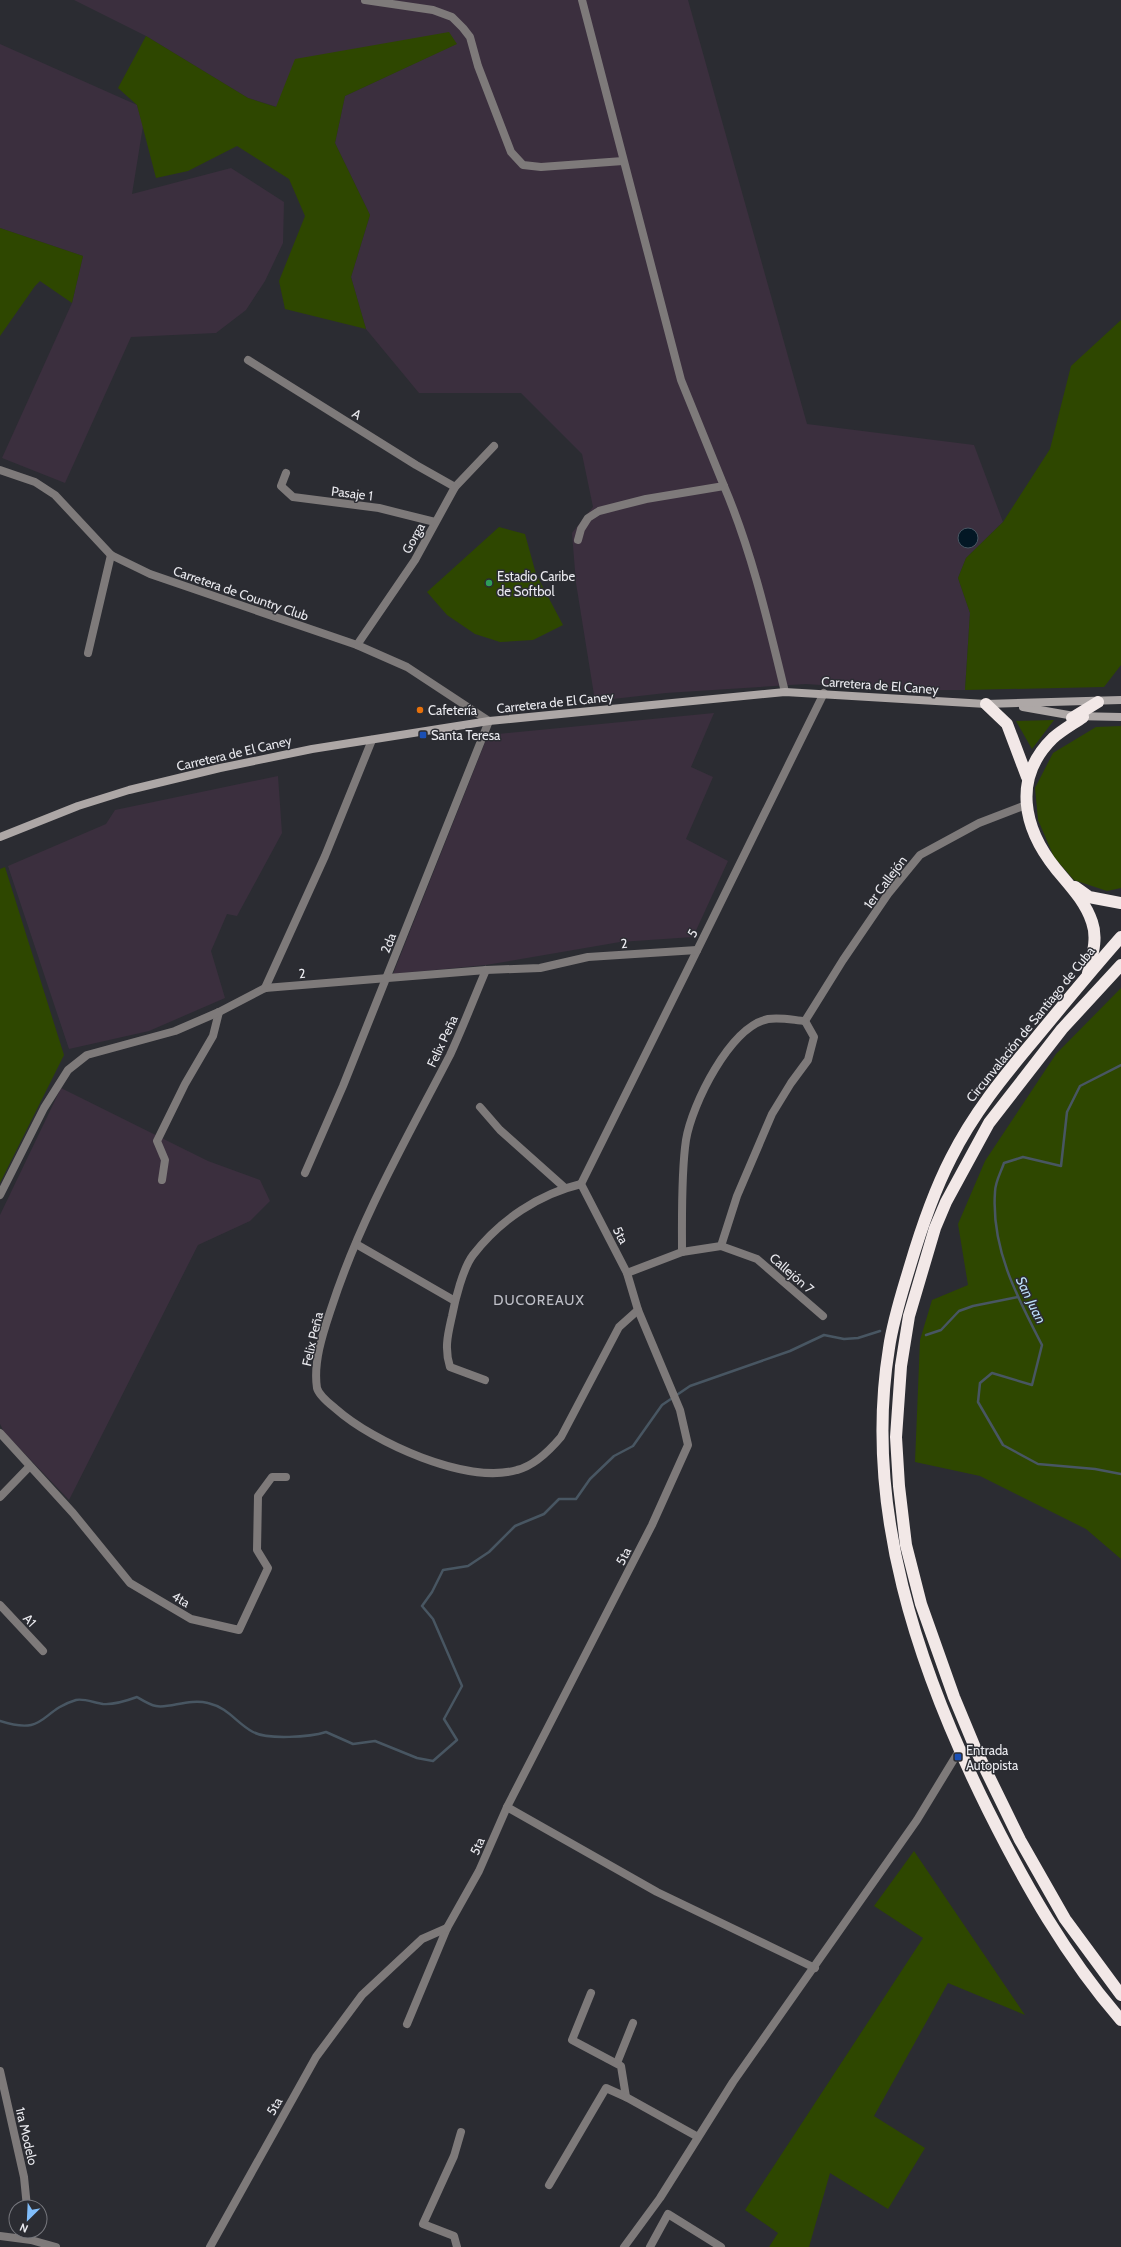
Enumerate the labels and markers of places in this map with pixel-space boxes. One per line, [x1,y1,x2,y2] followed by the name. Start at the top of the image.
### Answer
[497,568,576,599] place label: Estadio Caribe de Softbol
[484,578,494,588] marker: Estadio Caribe de Softbol
[428,702,478,718] place label: Cafetería
[415,705,425,715] marker: Cafetería
[431,727,501,743] place label: Santa Teresa
[418,730,428,740] marker: Santa Teresa
[966,1742,1019,1773] place label: Entrada Autopista
[953,1752,963,1762] marker: Entrada Autopista

